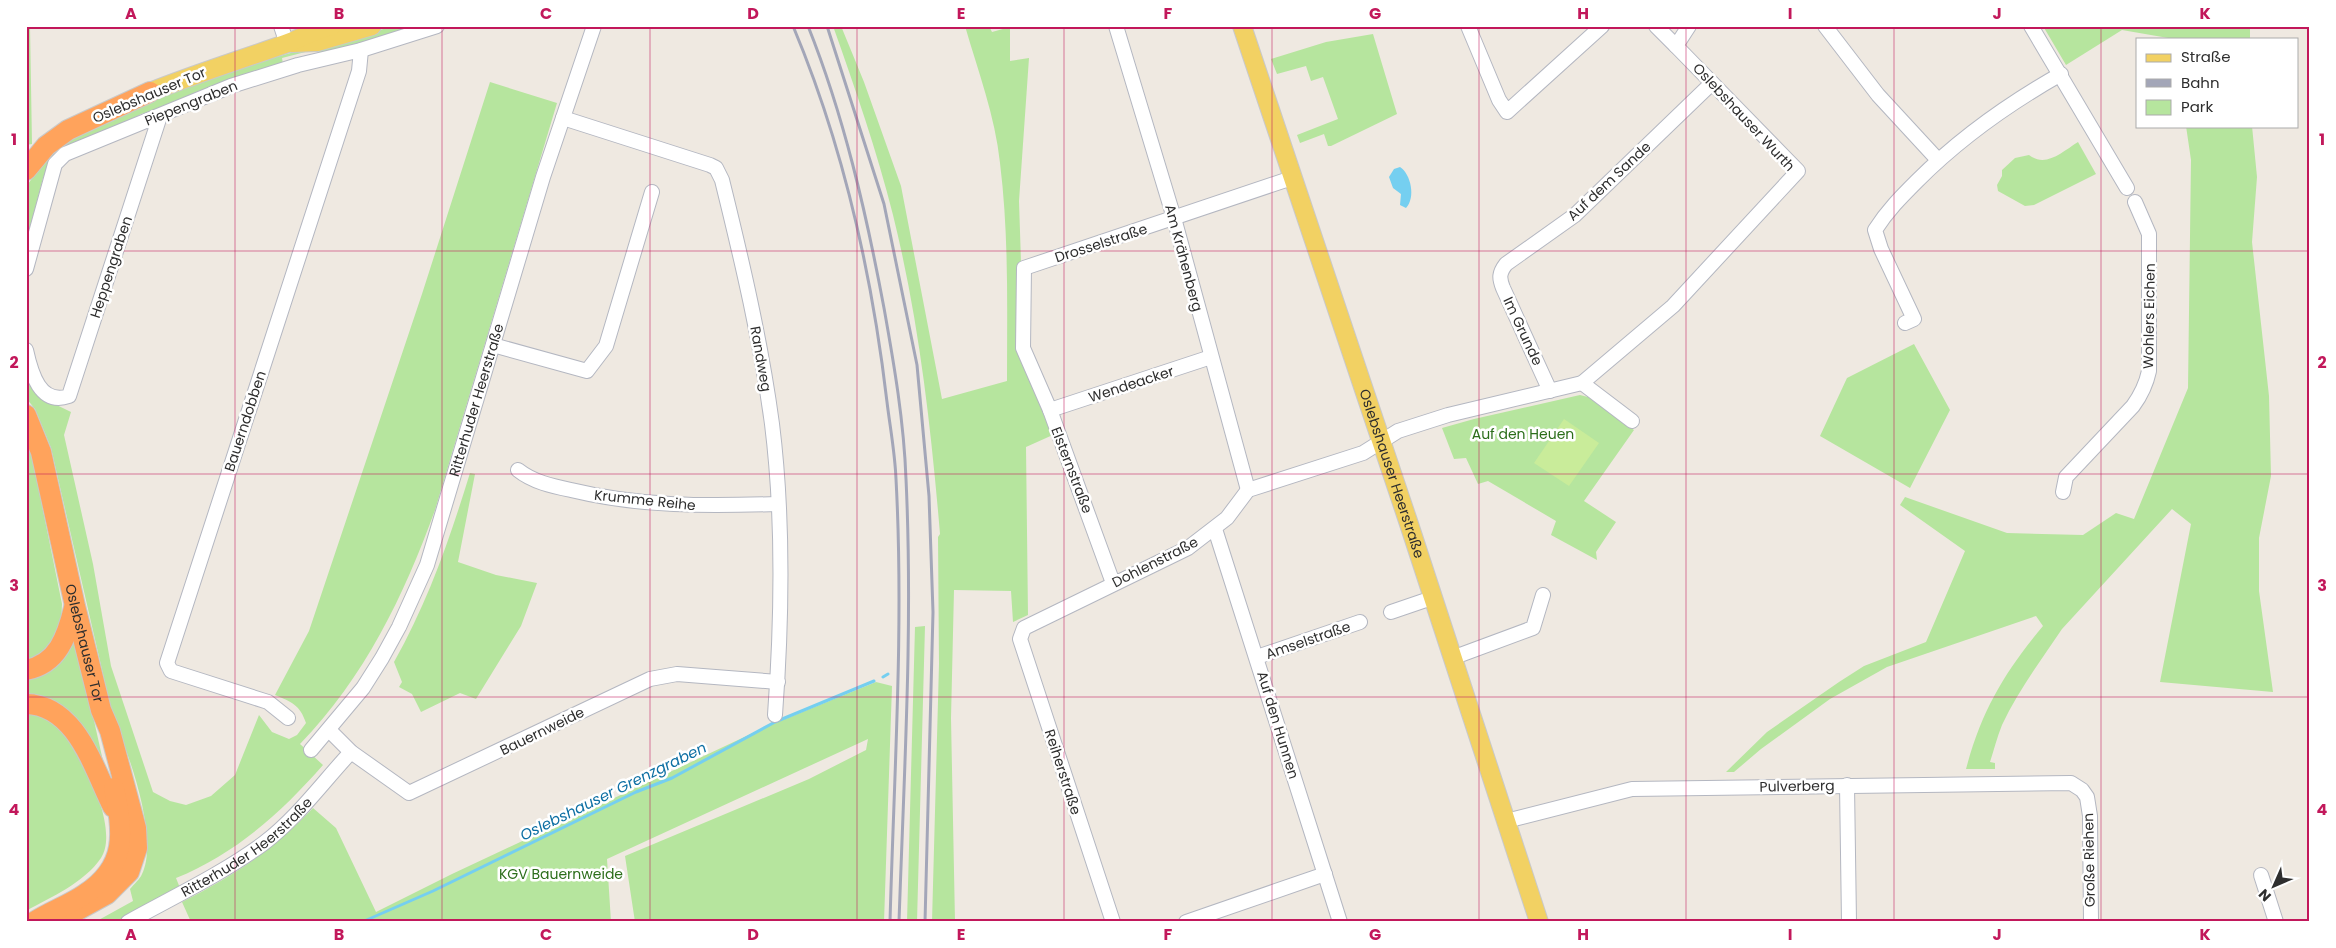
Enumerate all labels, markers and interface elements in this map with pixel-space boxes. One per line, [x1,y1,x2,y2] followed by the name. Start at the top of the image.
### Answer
[125,2,137,25] text: A
[334,2,344,25] text: B
[540,2,552,25] text: C
[747,2,759,25] text: D
[957,2,965,25] text: E
[1164,2,1173,25] text: F
[1369,2,1381,25] text: G
[1577,2,1589,25] text: H
[1788,2,1792,25] text: I
[1992,2,2002,25] text: J
[2199,2,2211,25] text: K
[2136,38,2298,128] legend
[2181,46,2231,67] text: Straße
[1688,58,1800,176] street label: Oslebshauser Wurth
[89,62,209,128] street label: Oslebshauser Tor
[2181,72,2220,93] text: Bahn
[142,75,240,131] street label: Piepengraben
[2181,96,2213,117] text: Park
[11,128,17,151] text: 1
[2319,128,2325,151] text: 1
[1563,137,1655,225] street label: Auf dem Sande
[1160,202,1208,314] street label: Am Krähenberg
[85,213,137,321] street label: Heppengraben
[1052,219,1150,267] street label: Drosselstraße
[2138,263,2160,369] street label: Wohlers Eichen
[1498,293,1548,369] street label: Im Grunde
[444,321,509,479] street label: Ritterhuder Heerstraße
[745,325,777,393] street label: Randweg
[9,351,19,374] text: 2
[2317,351,2327,374] text: 2
[1086,361,1176,407] street label: Wendeacker
[219,368,271,474] street label: Bauerndobben
[1354,386,1430,561] street label: Oslebshauser Heerstraße
[1046,424,1098,516] street label: Elsternstraße
[1472,424,1574,444] park label: Auf den Heuen
[593,485,697,515] street label: Krumme Reihe
[1108,532,1202,592] street label: Dohlenstraße
[9,574,19,597] text: 3
[2317,574,2327,597] text: 3
[60,582,109,705] street label: Oslebshauser Tor
[1263,616,1353,664] street label: Amselstraße
[1252,669,1304,781] street label: Auf den Hunnen
[496,702,588,760] street label: Bauernweide
[1040,727,1086,818] street label: Reiherstraße
[516,737,710,845] water label: Oslebshauser Grenzgraben
[1759,775,1835,797] street label: Pulverberg
[177,792,317,902] street label: Ritterhuder Heerstraße
[9,798,20,821] text: 4
[2317,798,2328,821] text: 4
[2078,813,2100,907] street label: Große Riehen
[2248,860,2298,910] north arrow
[499,864,623,884] park label: KGV Bauernweide
[2254,884,2276,906] text: N
[125,923,137,946] text: A
[334,923,344,946] text: B
[540,923,552,946] text: C
[747,923,759,946] text: D
[957,923,965,946] text: E
[1164,923,1173,946] text: F
[1369,923,1381,946] text: G
[1577,923,1589,946] text: H
[1788,923,1792,946] text: I
[1992,923,2002,946] text: J
[2199,923,2211,946] text: K

